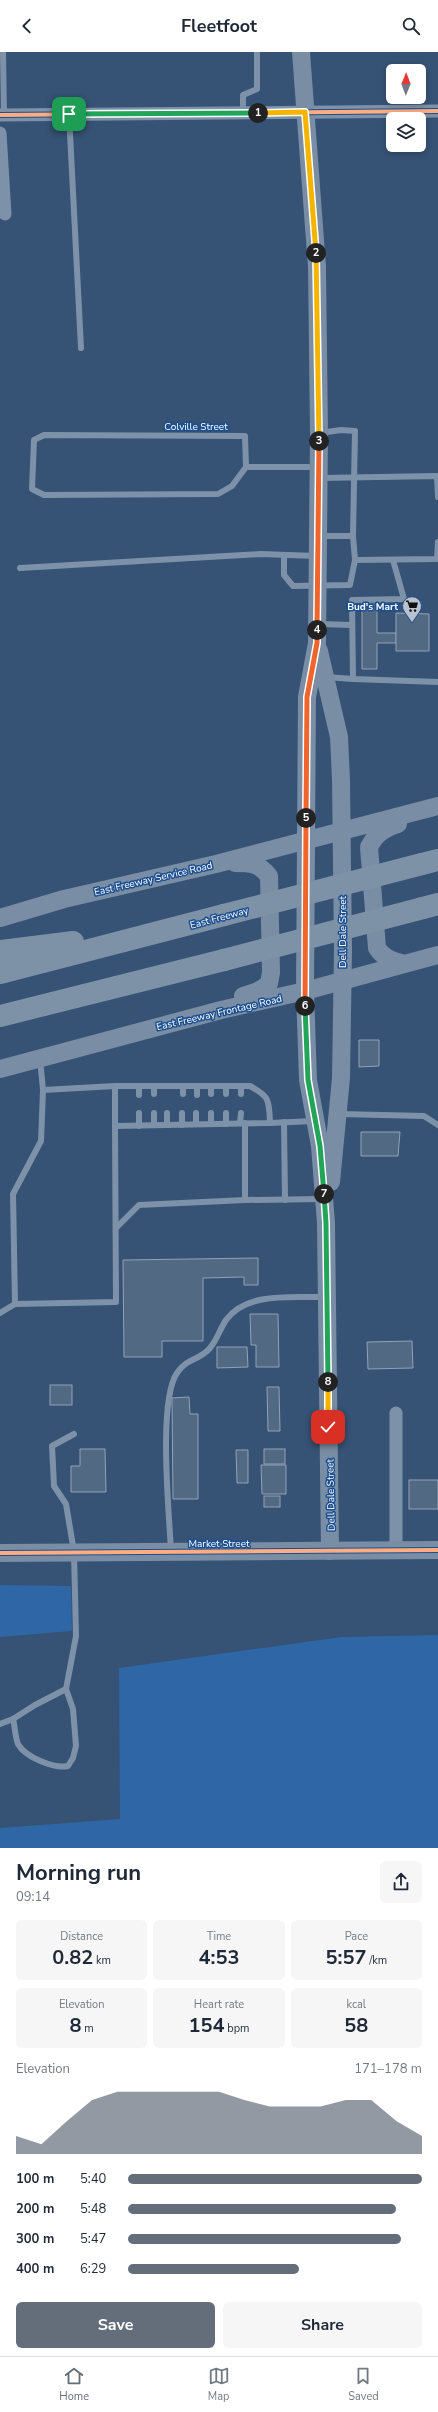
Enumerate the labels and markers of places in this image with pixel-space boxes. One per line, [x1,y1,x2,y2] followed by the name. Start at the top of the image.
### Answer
[52,97,86,131] pin
[248,103,268,123] pin: 1
[306,243,326,263] pin: 2
[309,431,329,451] pin: 3
[401,595,423,623] supermarket icon: Bud's Mart
[347,600,398,614] place label: Bud's Mart
[307,620,327,640] pin: 4
[296,808,316,828] pin: 5
[295,996,315,1016] pin: 6
[314,1184,334,1204] pin: 7
[318,1372,338,1392] pin: 8
[311,1410,345,1444] pin

